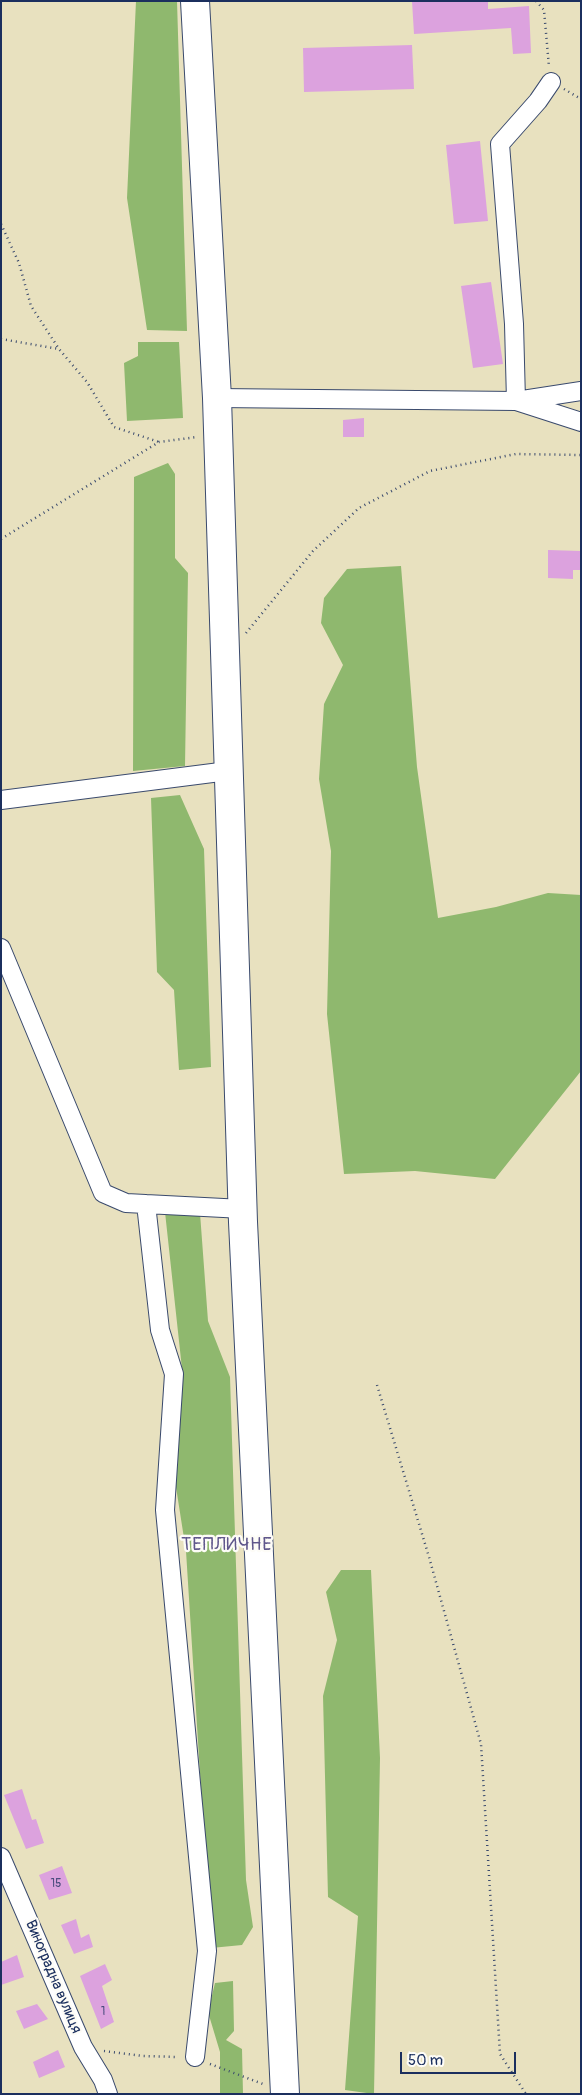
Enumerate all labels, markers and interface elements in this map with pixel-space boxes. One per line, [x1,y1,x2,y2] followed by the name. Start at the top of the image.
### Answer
[180,1534,274,1556] district label: ТЕПЛИЧНЕ
[50,1877,62,1891] house number: 15
[21,1918,85,2036] street label: Виноградна вулиця
[101,2005,105,2019] house number: 1
[402,2042,518,2074] scale bar
[408,2051,443,2070] text: 50 m

